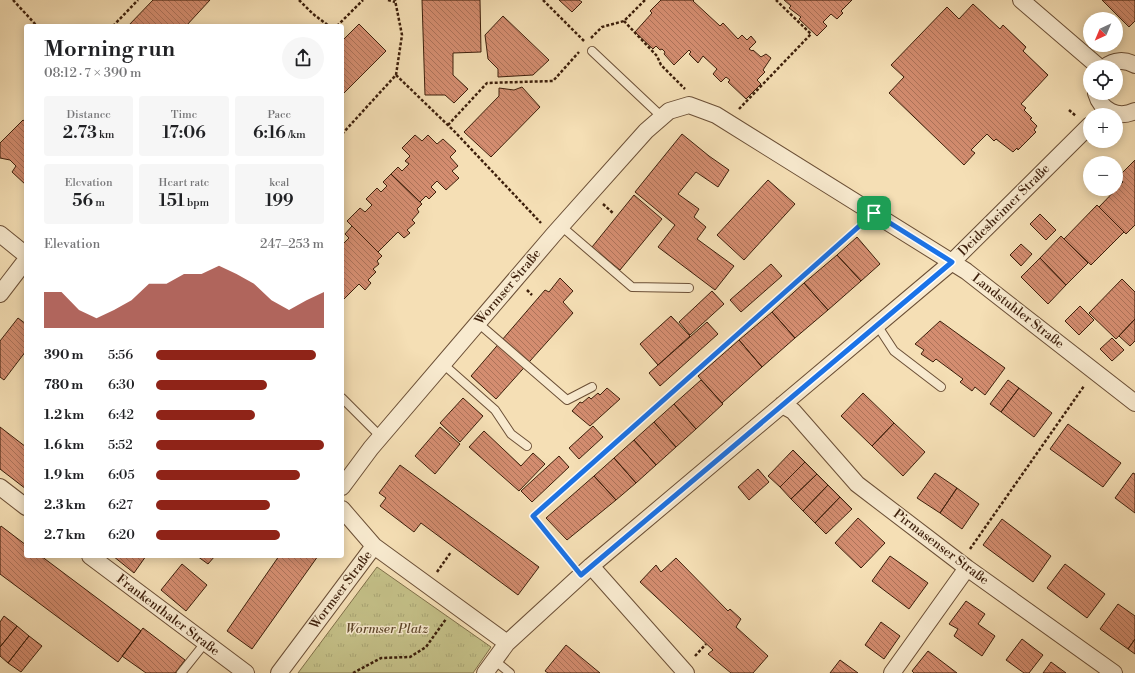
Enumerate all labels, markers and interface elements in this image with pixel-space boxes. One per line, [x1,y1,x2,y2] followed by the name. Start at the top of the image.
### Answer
[1083,12,1123,52] north arrow
[1083,12,1123,196] map controls
[44,36,175,63] text: Morning run
[282,37,324,79] button: share
[1083,60,1123,100] button: locate
[44,65,141,81] text: 08:12 · 7 × 390 m
[66,108,111,122] text: Distance
[171,108,197,122] text: Time
[268,108,291,122] text: Pace
[1083,108,1123,148] button: +
[63,122,97,144] text: 2.73
[162,122,206,144] text: 17:06
[253,122,286,144] text: 6:16
[97,128,115,142] text: km
[286,128,306,142] text: /km
[1083,156,1123,196] button: −
[955,160,1054,259] street label: Deidesheimer Straße
[65,176,112,190] text: Elevation
[159,176,209,190] text: Heart rate
[269,176,289,190] text: kcal
[72,190,93,212] text: 56
[159,190,185,212] text: 151
[265,190,294,212] text: 199
[93,196,105,210] text: m
[185,196,209,210] text: bpm
[857,196,891,230] pin
[863,202,885,224] icon: arrive
[44,236,100,252] text: Elevation
[260,236,324,252] text: 247–253 m
[471,245,545,329] street label: Wormser Straße
[969,270,1068,352] street label: Landstuhler Straße
[44,347,83,363] text: 390 m
[108,347,133,363] text: 5:56
[44,377,83,393] text: 780 m
[108,377,135,393] text: 6:30
[44,407,84,423] text: 1.2 km
[108,407,134,423] text: 6:42
[44,437,84,453] text: 1.6 km
[108,437,133,453] text: 5:52
[44,467,84,483] text: 1.9 km
[108,467,135,483] text: 6:05
[44,497,85,513] text: 2.3 km
[108,497,133,513] text: 6:27
[890,506,992,588] street label: Pirmasenser Straße
[44,527,85,543] text: 2.7 km
[108,527,135,543] text: 6:20
[306,547,376,633] street label: Wormser Straße
[113,571,223,659] street label: Frankenthaler Straße
[346,621,428,637] park label: Wormser Platz

